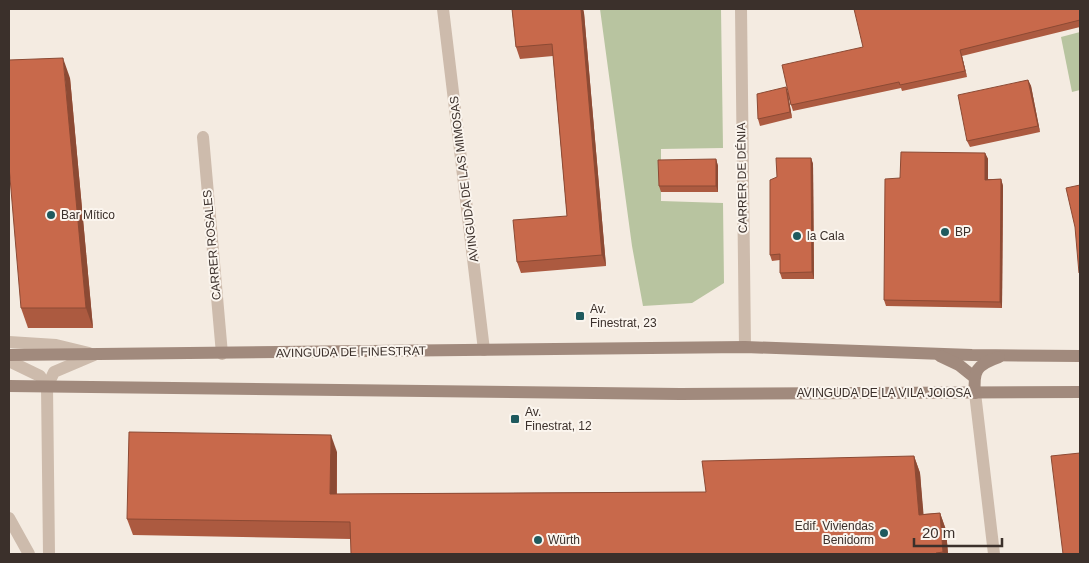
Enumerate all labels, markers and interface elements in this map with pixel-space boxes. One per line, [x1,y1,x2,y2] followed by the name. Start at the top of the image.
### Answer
[447,95,481,263] street label: AVINGUDA DE LAS MIMOSAS
[733,123,750,233] street label: CARRER DE DÉNIA
[200,189,224,301] street label: CARRER ROSALES
[61,208,115,222] place label: Bar Mítico
[45,209,57,221] marker: Bar Mítico
[955,225,971,239] place label: BP
[939,226,951,238] marker: BP
[807,229,845,243] place label: la Cala
[791,230,803,242] marker: la Cala
[590,302,657,330] place label: Av. Finestrat, 23
[574,310,586,322] marker: Av. Finestrat, 23
[276,344,427,360] street label: AVINGUDA DE FINESTRAT
[797,386,971,400] street label: AVINGUDA DE LA VILA JOIOSA
[525,405,592,433] place label: Av. Finestrat, 12
[509,413,521,425] marker: Av. Finestrat, 12
[914,516,1002,548] scale bar
[795,519,874,547] place label: Edif. Viviendas Benidorm
[922,524,955,541] text: 20 m
[878,527,890,539] marker: Edif. Viviendas Benidorm
[548,533,580,547] place label: Würth
[532,534,544,546] marker: Würth

